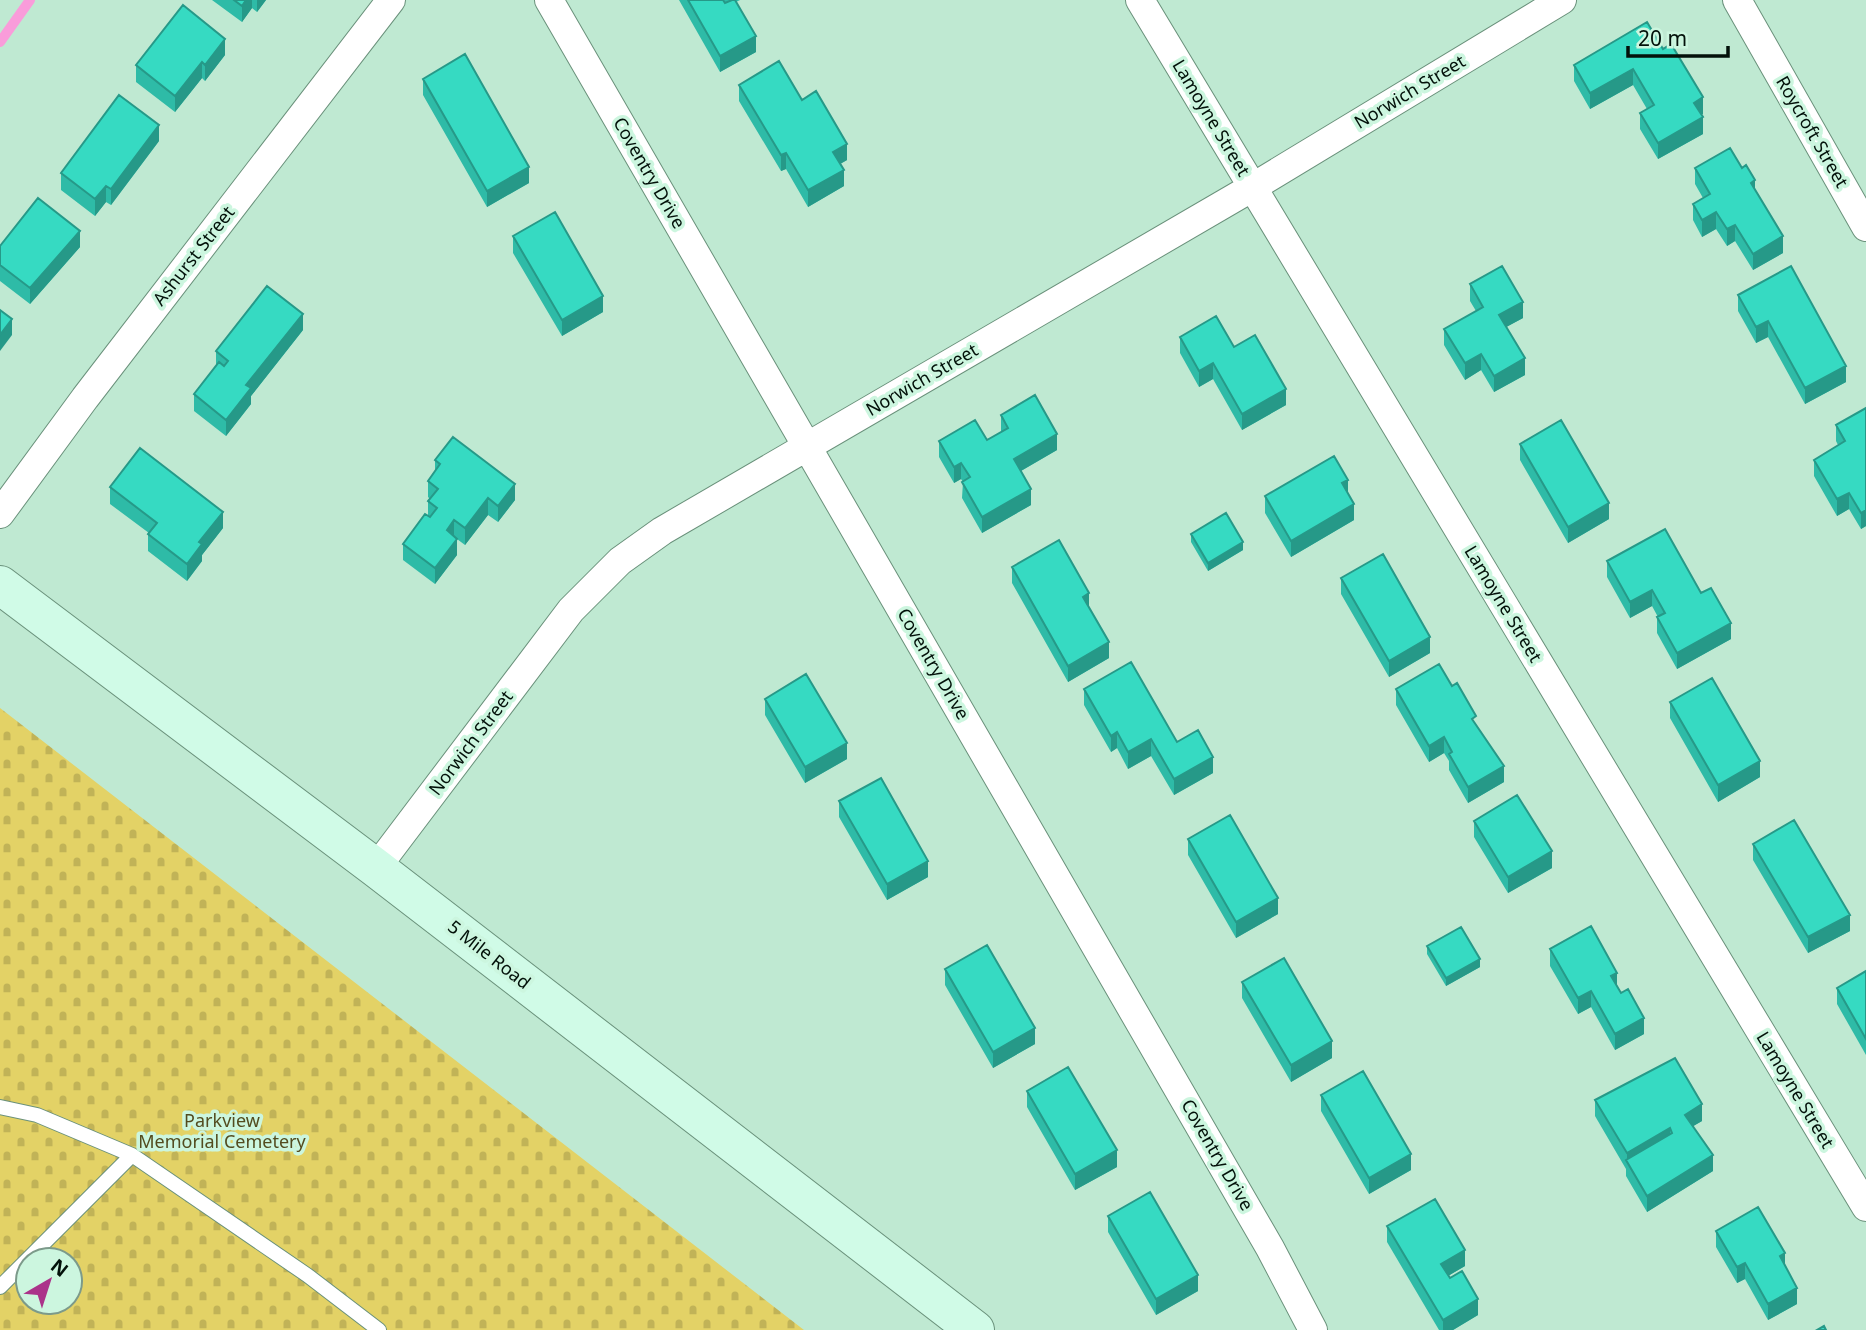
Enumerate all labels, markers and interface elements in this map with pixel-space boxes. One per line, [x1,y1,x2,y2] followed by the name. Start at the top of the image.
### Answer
[1628,14,1728,58] scale bar
[1638,24,1687,52] text: 20 m
[1350,48,1470,134] street label: Norwich Street
[1168,55,1256,181] street label: Lamoyne Street
[1771,71,1855,192] street label: Roycroft Street
[608,113,691,232] street label: Coventry Drive
[147,200,240,310] street label: Ashurst Street
[861,337,982,421] street label: Norwich Street
[1460,541,1548,667] street label: Lamoyne Street
[892,604,975,723] street label: Coventry Drive
[423,685,518,800] street label: Norwich Street
[443,914,536,994] street label: 5 Mile Road
[1752,1027,1840,1153] street label: Lamoyne Street
[1176,1095,1259,1214] street label: Coventry Drive
[138,1108,307,1153] park label: Parkview Memorial Cemetery
[14,1246,84,1316] north arrow
[46,1253,74,1283] text: N

